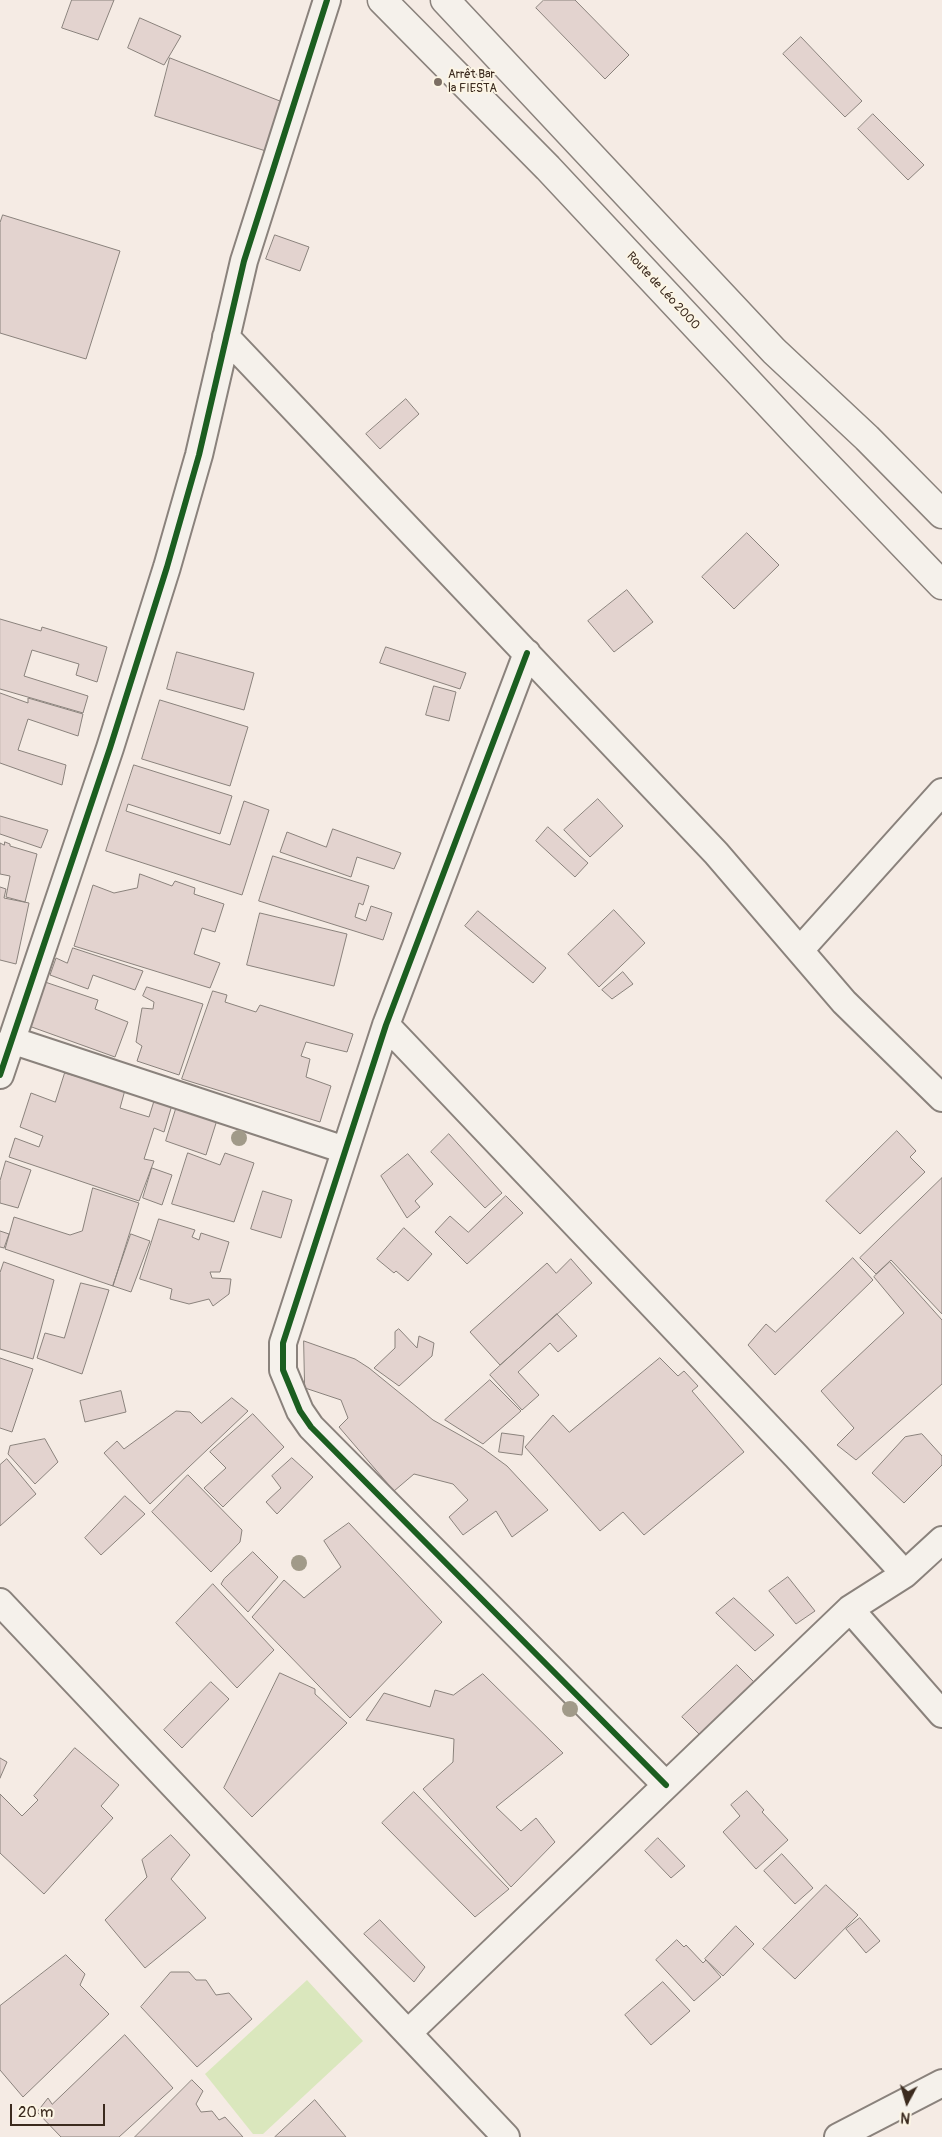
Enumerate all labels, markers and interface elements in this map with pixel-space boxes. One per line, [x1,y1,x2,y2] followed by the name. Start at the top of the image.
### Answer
[448,68,497,96] place label: Arrêt Bar la FIESTA
[432,76,444,88] marker: Arrêt Bar la FIESTA
[623,249,703,333] street label: Route de Léo 2000
[882,2077,932,2127] north arrow
[12,2094,108,2126] scale bar
[18,2103,53,2122] text: 20 m
[900,2108,911,2126] text: N

